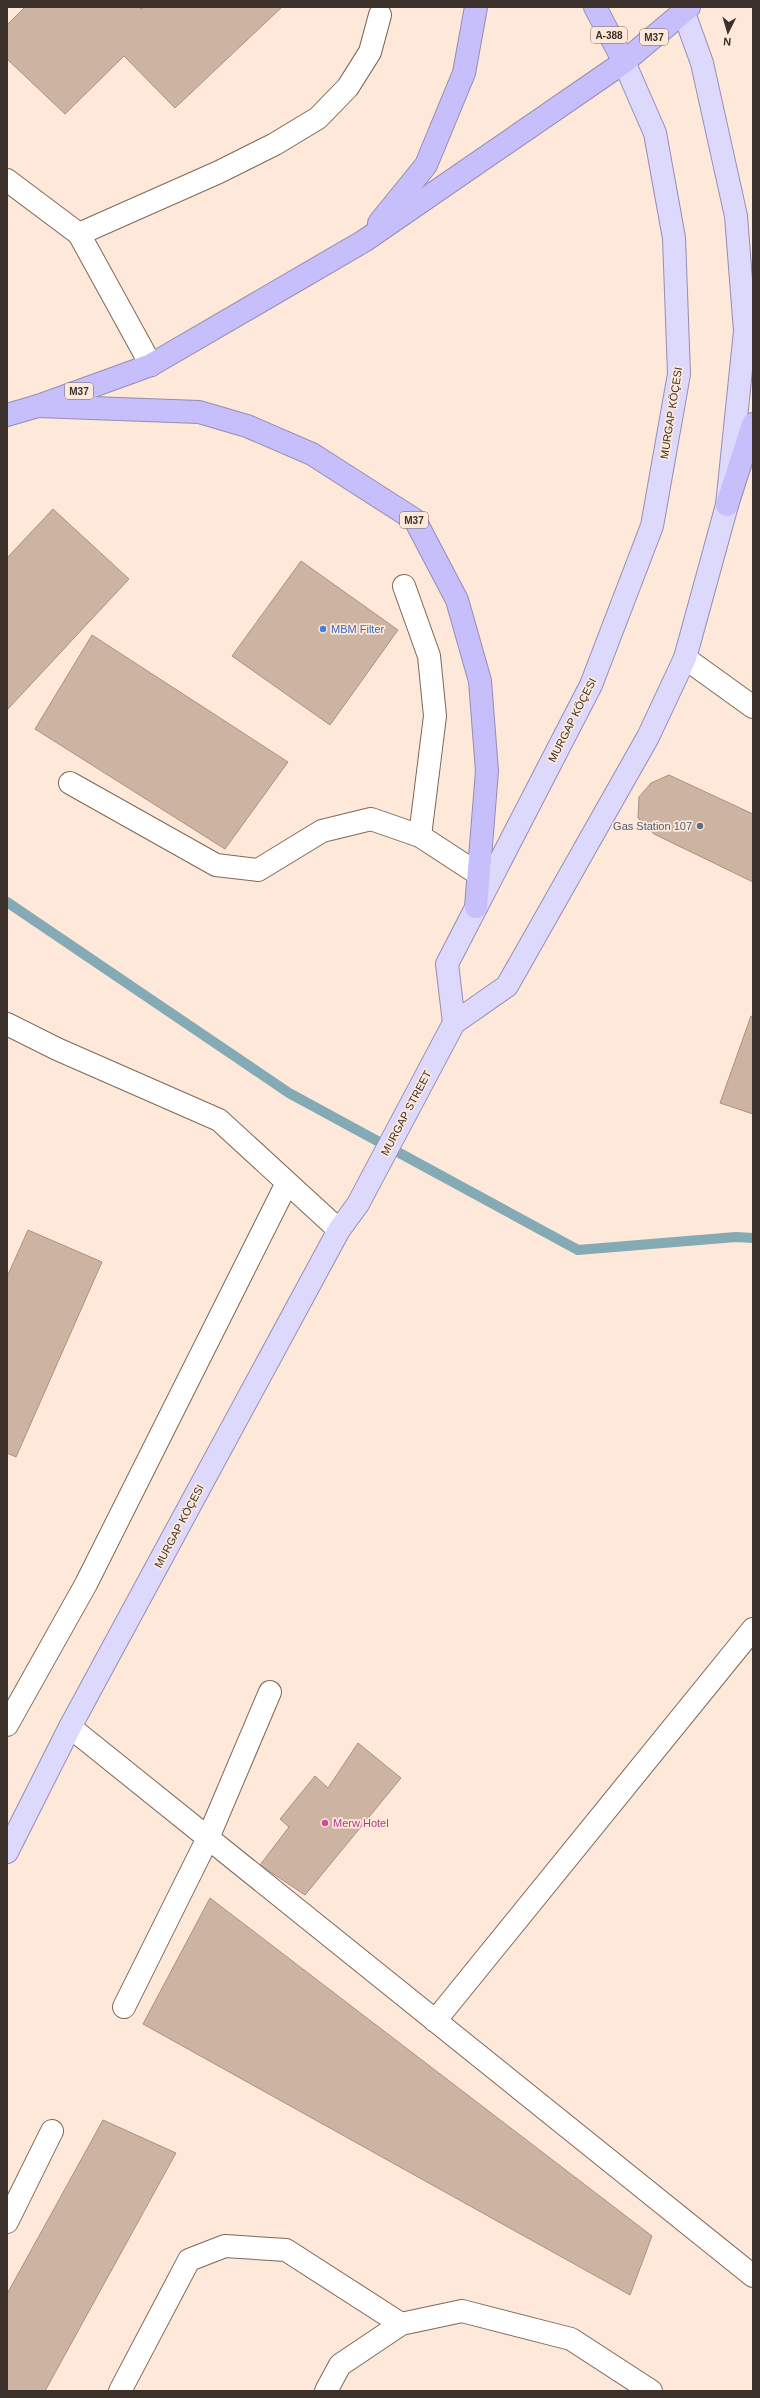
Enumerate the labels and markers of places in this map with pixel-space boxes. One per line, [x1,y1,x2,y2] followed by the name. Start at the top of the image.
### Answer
[331,623,385,635] place label: MBM Filter
[318,624,328,634] marker: MBM Filter
[613,820,692,832] place label: Gas Station 107
[695,821,705,831] marker: Gas Station 107
[333,1817,389,1829] place label: Merw Hotel
[320,1818,330,1828] marker: Merw Hotel

